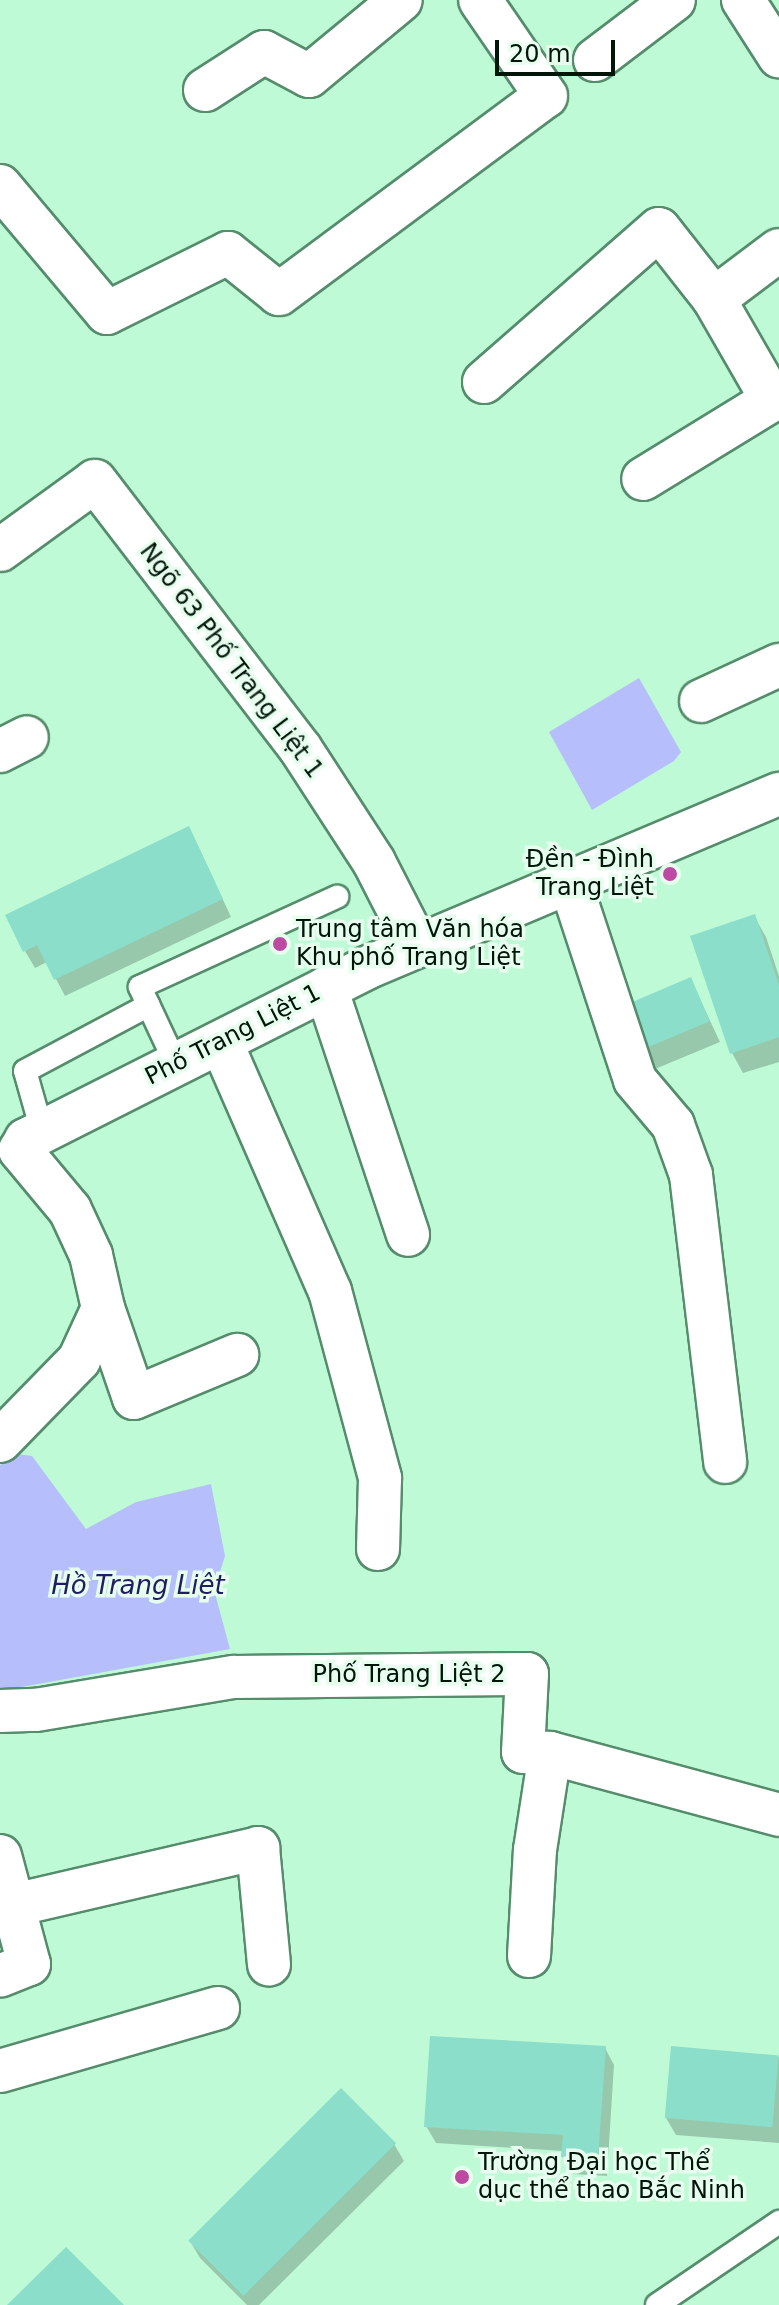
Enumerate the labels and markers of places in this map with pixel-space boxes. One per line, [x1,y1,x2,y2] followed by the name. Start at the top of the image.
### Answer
[526,846,654,902] place label: Đền - Đình Trang Liệt
[661,865,679,883] marker: Đền - Đình Trang Liệt
[296,916,524,972] place label: Trung tâm Văn hóa Khu phố Trang Liệt
[271,935,289,953] marker: Trung tâm Văn hóa Khu phố Trang Liệt
[478,2149,745,2205] place label: Trường Đại học Thể dục thể thao Bắc Ninh
[453,2168,471,2186] marker: Trường Đại học Thể dục thể thao Bắc Ninh

